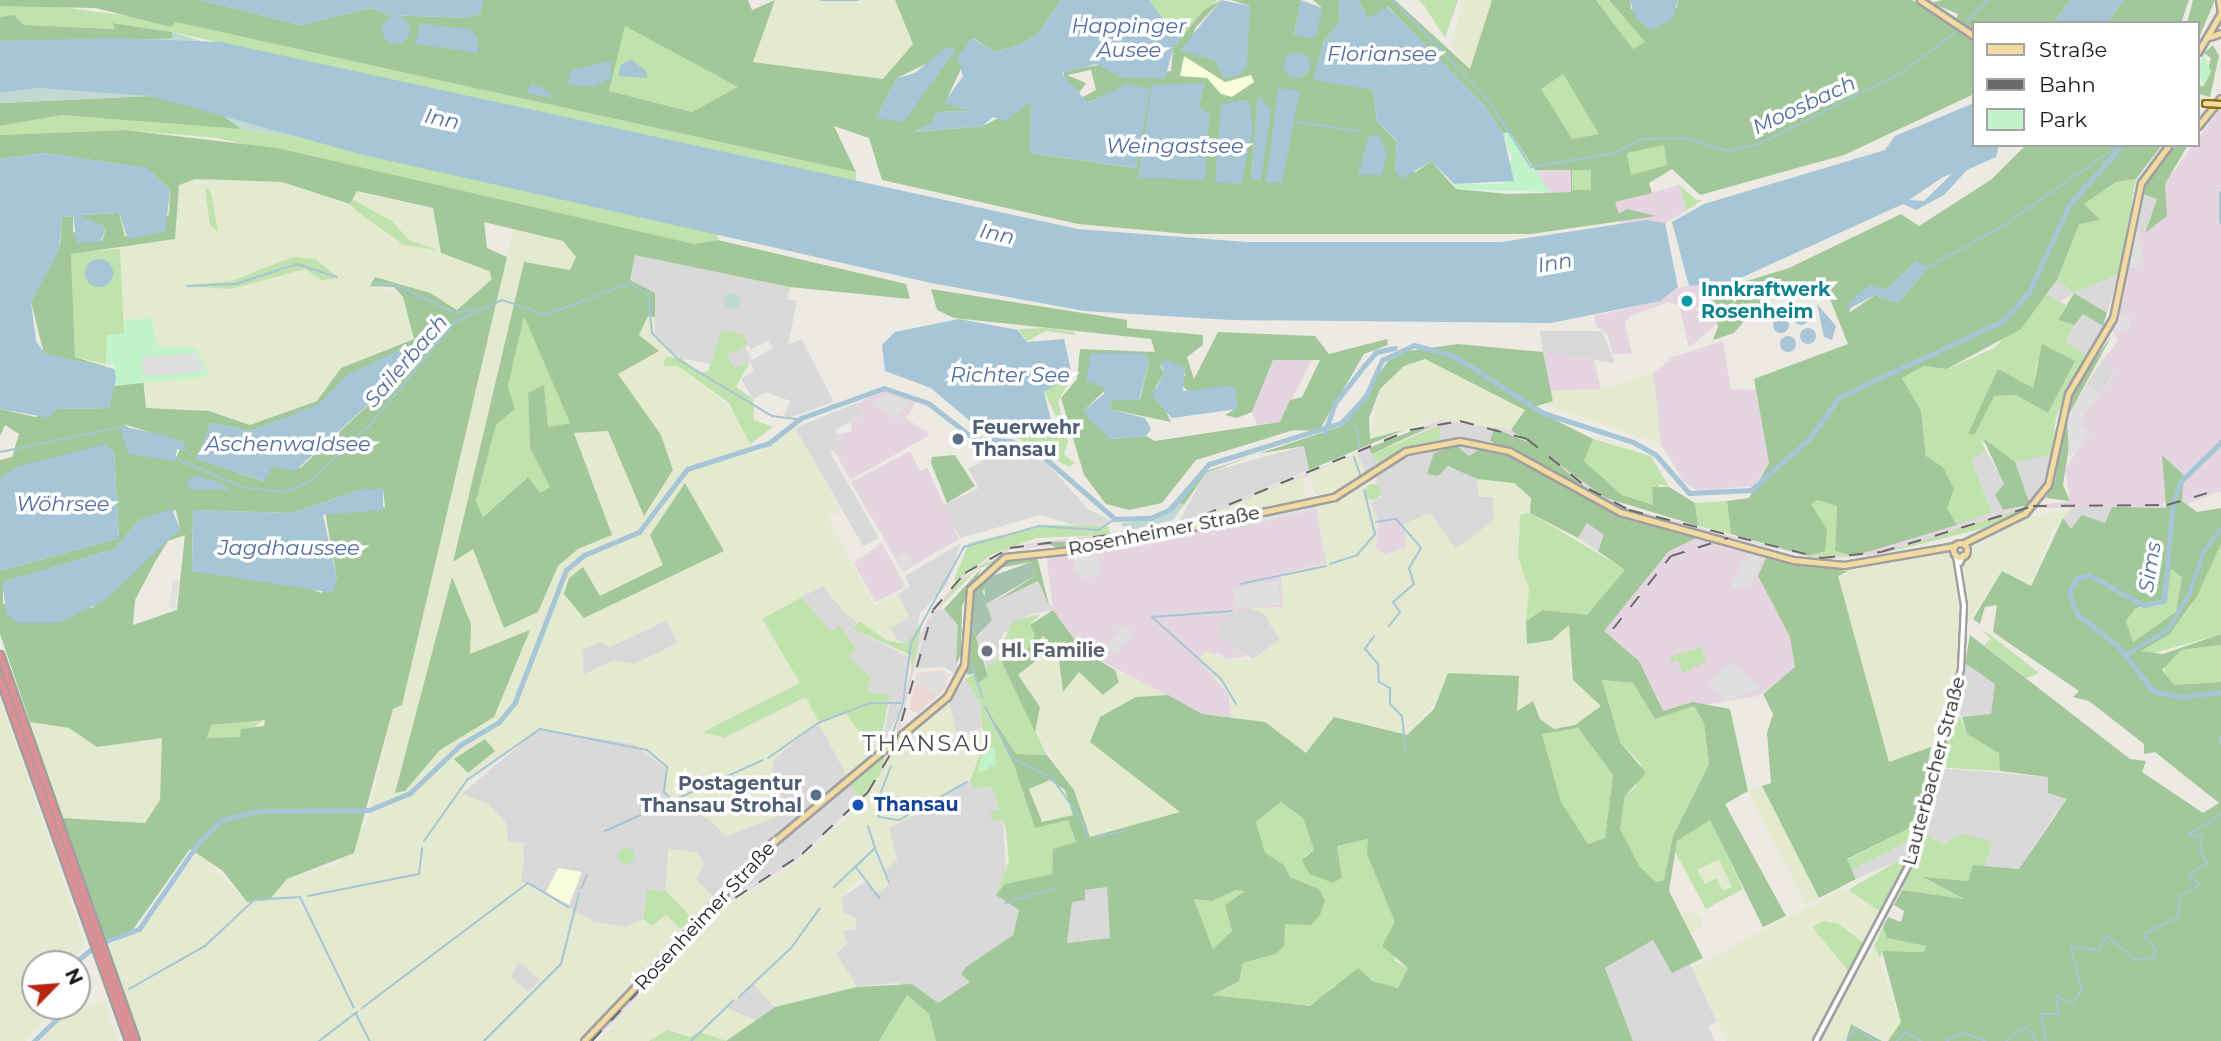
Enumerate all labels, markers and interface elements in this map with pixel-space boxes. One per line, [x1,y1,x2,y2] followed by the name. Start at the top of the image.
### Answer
[1071,13,1187,63] water label: Happinger Ausee
[1972,21,2200,147] legend
[2039,37,2107,62] text: Straße
[1327,41,1437,67] water label: Floriansee
[1748,70,1860,140] water label: Moosbach
[2039,72,2096,97] text: Bahn
[422,103,462,135] water label: Inn
[2039,107,2087,132] text: Park
[1106,133,1244,159] water label: Weingastsee
[977,218,1017,250] water label: Inn
[1536,248,1574,278] water label: Inn
[1701,279,1831,323] place label: Innkraftwerk Rosenheim
[1679,293,1695,309] marker: Innkraftwerk Rosenheim
[359,310,453,412] water label: Sailerbach
[950,362,1070,388] water label: Richter See
[972,417,1080,461] place label: Feuerwehr Thansau
[205,431,371,457] water label: Aschenwaldsee
[950,431,966,447] marker: Feuerwehr Thansau
[16,491,110,517] water label: Wöhrsee
[1066,501,1262,561] street label: Rosenheimer Straße
[218,535,360,561] water label: Jagdhaussee
[2134,540,2166,594] water label: Sims
[1001,640,1105,662] place label: Hl. Familie
[979,643,995,659] marker: Hl. Familie
[1898,674,1970,868] street label: Lauterbacher Straße
[863,729,991,757] district label: THANSAU
[641,773,802,817] place label: Postagentur Thansau Strohal
[808,787,824,803] marker: Postagentur Thansau Strohal
[874,794,959,816] place label: Thansau
[848,795,868,815] marker: Thansau
[630,837,780,995] street label: Rosenheimer Straße
[21,950,91,1020] north arrow
[60,965,87,989] text: N

